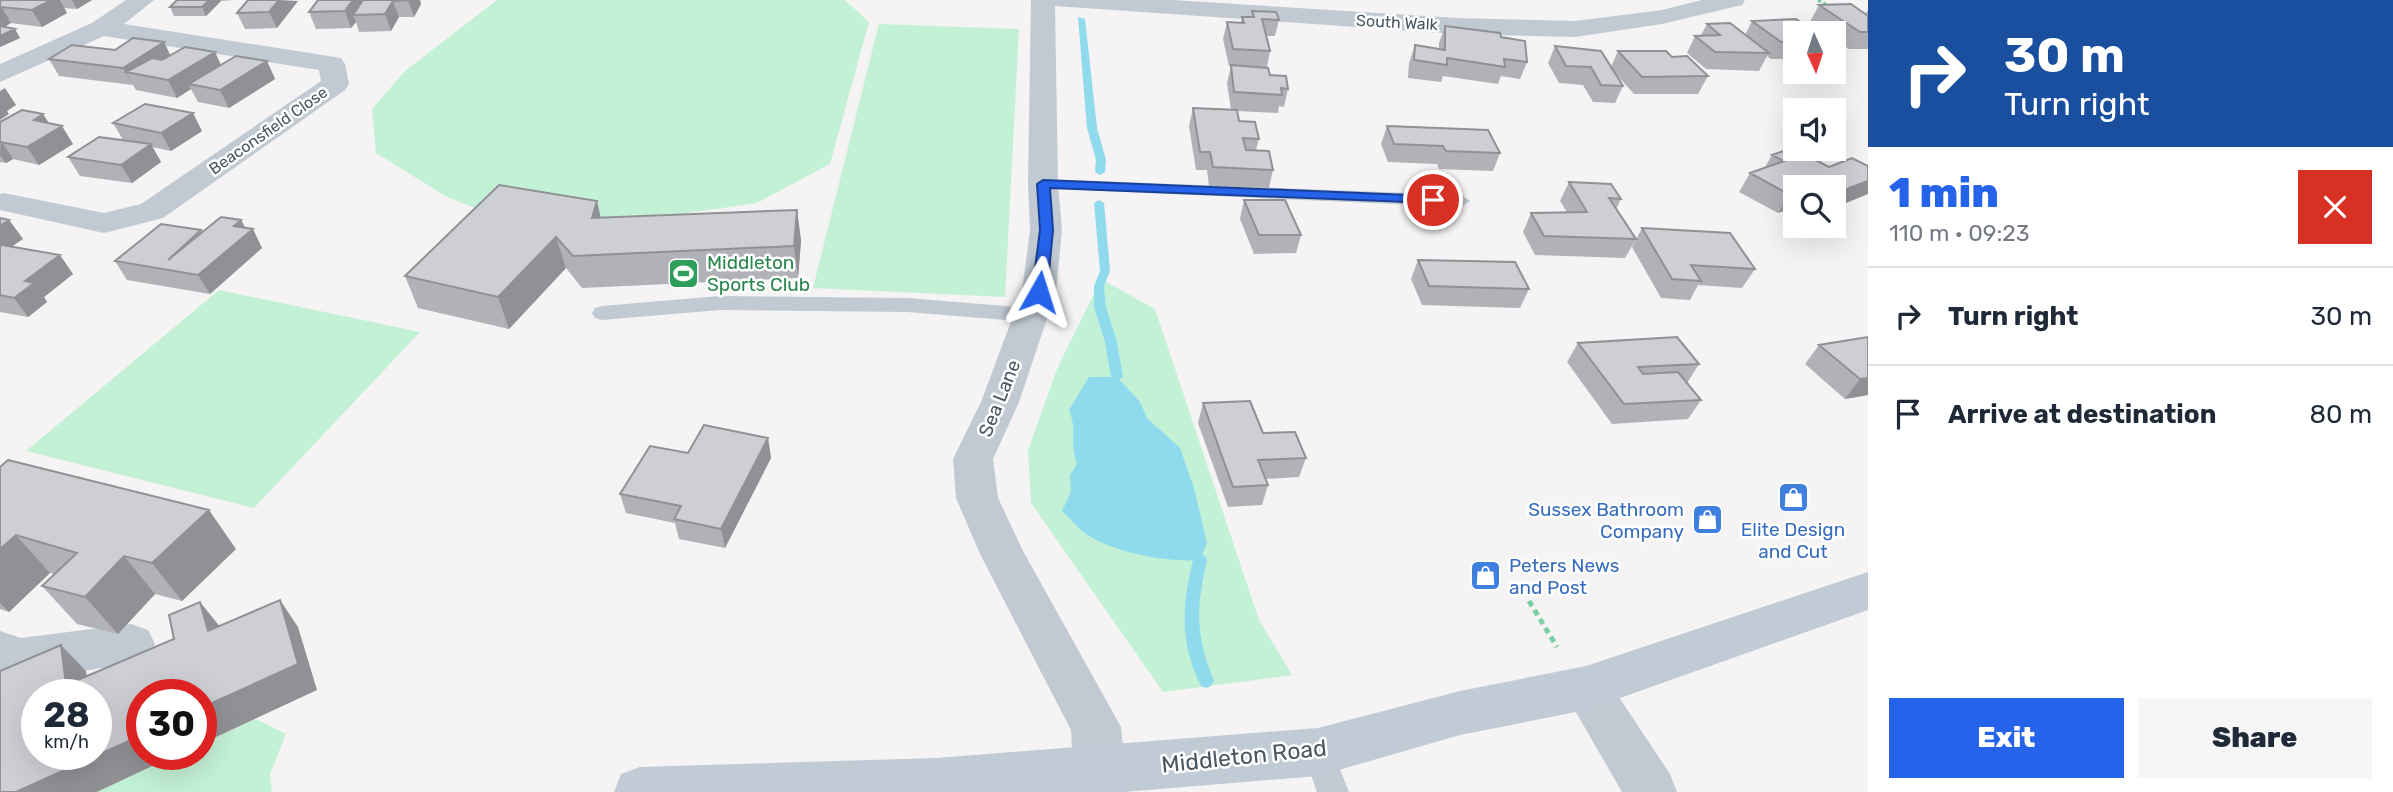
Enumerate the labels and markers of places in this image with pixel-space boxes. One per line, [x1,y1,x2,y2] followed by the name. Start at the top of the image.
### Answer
[1403,170,1463,230] pin
[707,251,810,296] place label: Middleton Sports Club
[667,256,701,290] sports icon: Middleton Sports Club
[1776,481,1810,515] shop icon: Elite Design and Cut
[1528,498,1684,543] place label: Sussex Bathroom Company
[1690,503,1724,537] shop icon: Sussex Bathroom Company
[1741,518,1845,563] place label: Elite Design and Cut
[1509,554,1620,599] place label: Peters News and Post
[1469,559,1503,593] shop icon: Peters News and Post

